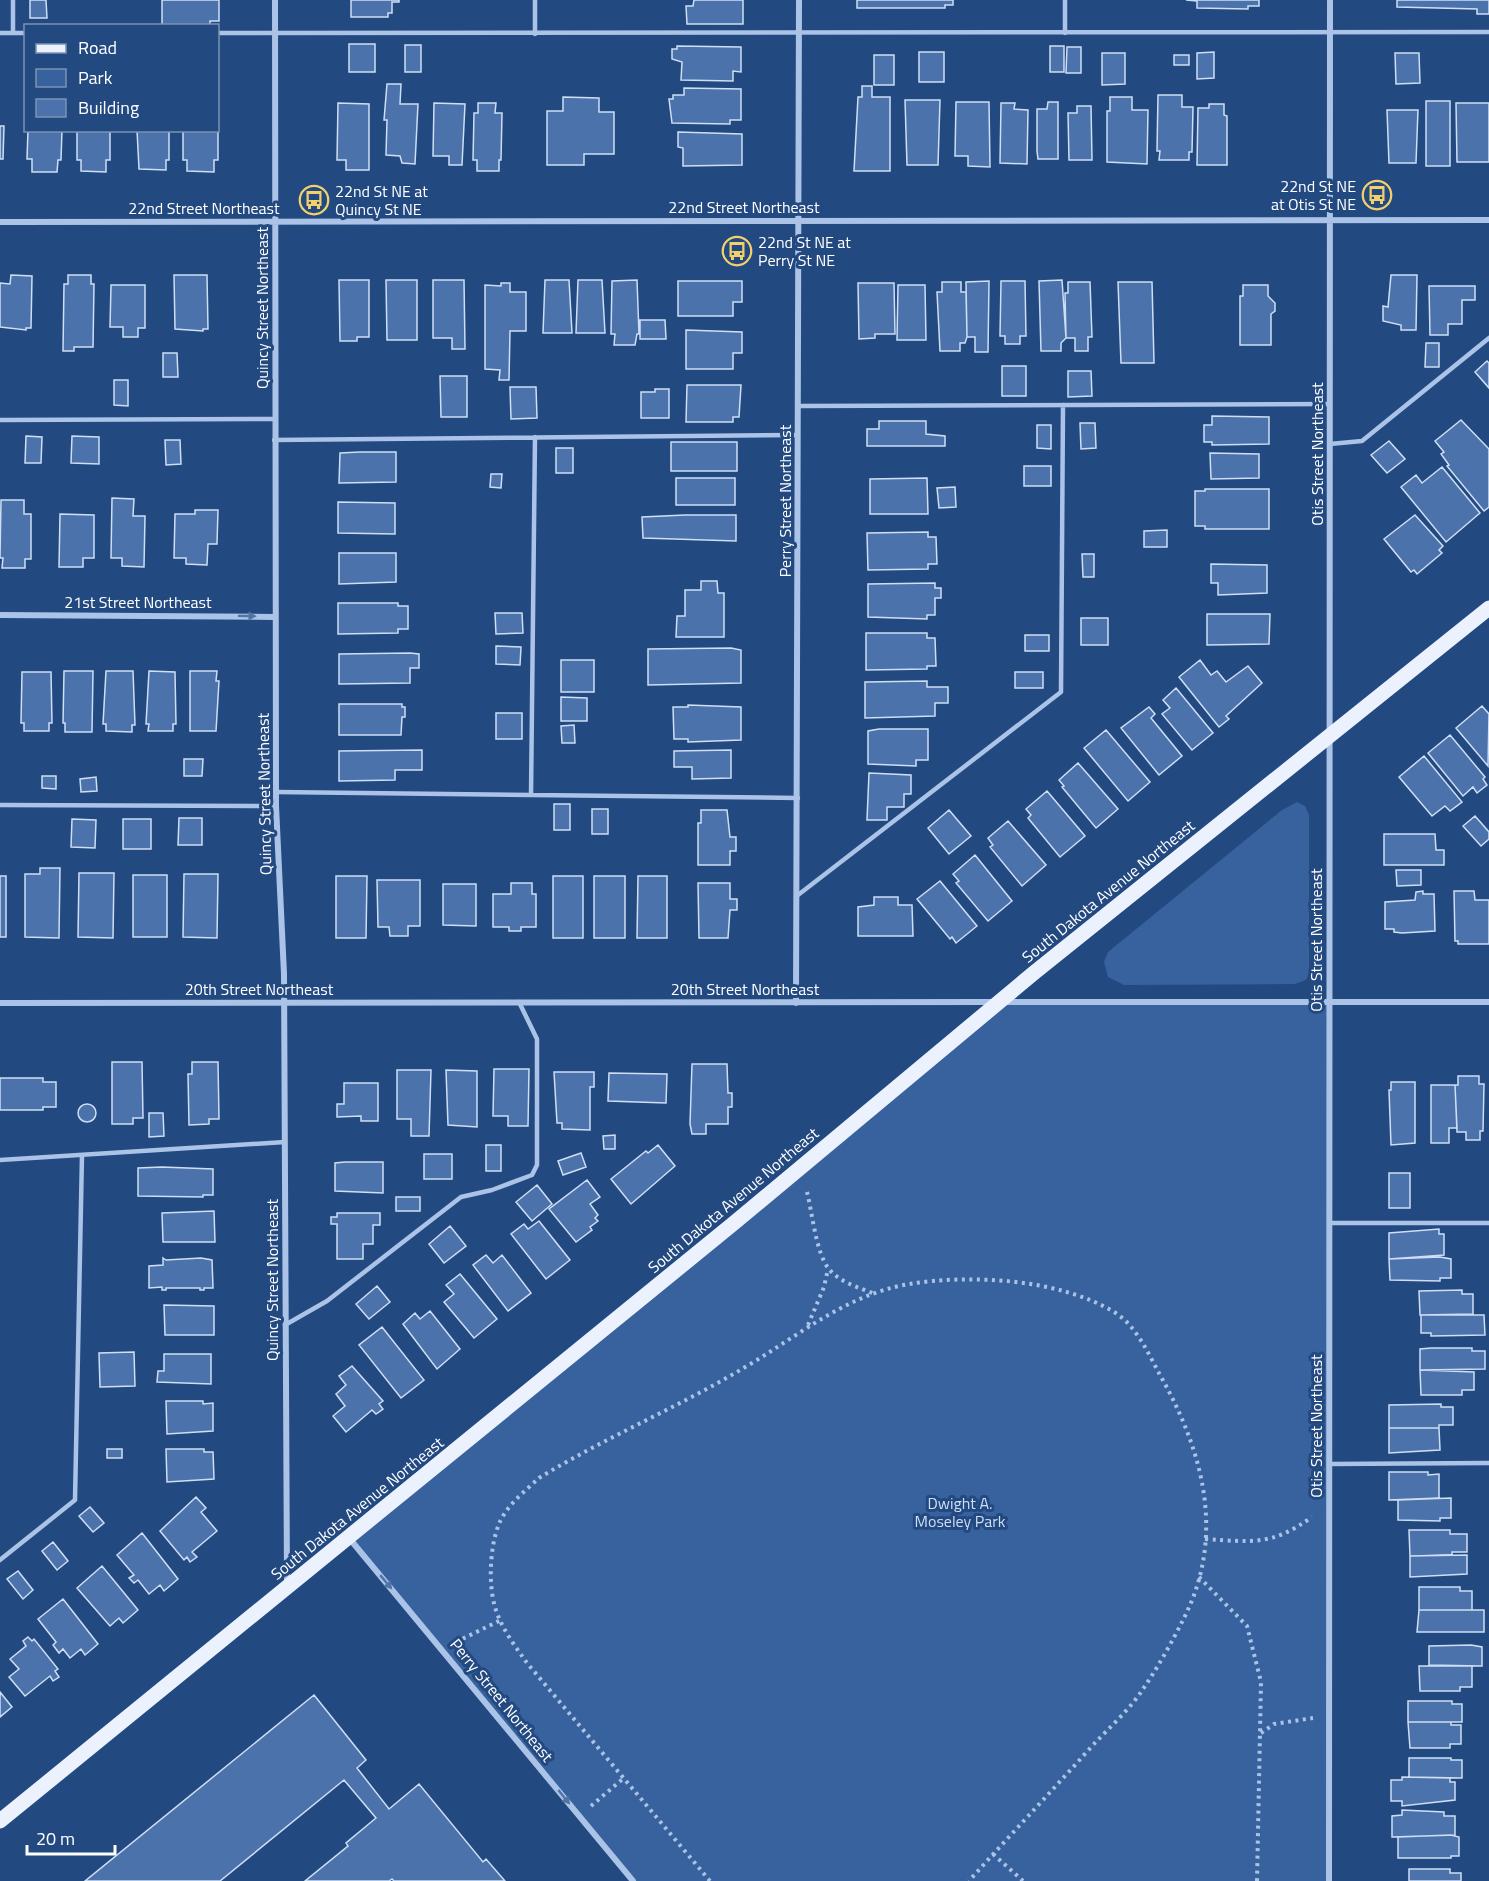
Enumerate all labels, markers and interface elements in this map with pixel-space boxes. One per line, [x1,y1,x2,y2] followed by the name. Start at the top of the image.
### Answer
[24,24,219,132] legend
[78,34,117,61] text: Road
[78,64,113,91] text: Park
[78,94,139,121] text: Building
[1271,174,1356,216] place label: 22nd St NE at Otis St NE
[335,179,428,221] place label: 22nd St NE at Quincy St NE
[1361,179,1393,211] bus stop icon: 22nd St NE at Otis St NE
[298,184,330,216] bus stop icon: 22nd St NE at Quincy St NE
[668,195,820,219] street label: 22nd Street Northeast
[128,196,280,220] street label: 22nd Street Northeast
[250,227,274,389] street label: Quincy Street Northeast
[758,230,851,272] place label: 22nd St NE at Perry St NE
[721,235,753,267] bus stop icon: 22nd St NE at Perry St NE
[1305,382,1329,526] street label: Otis Street Northeast
[773,424,797,577] street label: Perry Street Northeast
[64,590,212,614] street label: 21st Street Northeast
[238,611,257,621] one-way arrow
[251,712,277,875] street label: Quincy Street Northeast
[1016,813,1200,968] street label: South Dakota Avenue Northeast
[1304,868,1328,1012] street label: Otis Street Northeast
[185,977,334,1001] street label: 20th Street Northeast
[671,977,820,1001] street label: 20th Street Northeast
[642,1121,824,1279] street label: South Dakota Avenue Northeast
[260,1199,284,1361] street label: Quincy Street Northeast
[1304,1354,1328,1498] street label: Otis Street Northeast
[265,1430,449,1585] street label: South Dakota Avenue Northeast
[915,1491,1006,1533] park label: Dwight A. Moseley Park
[380,1574,393,1590] one-way arrow
[445,1633,560,1767] street label: Perry Street Northeast
[557,1789,570,1804] one-way arrow
[27,1818,116,1856] scale bar
[36,1825,75,1852] text: 20 m

